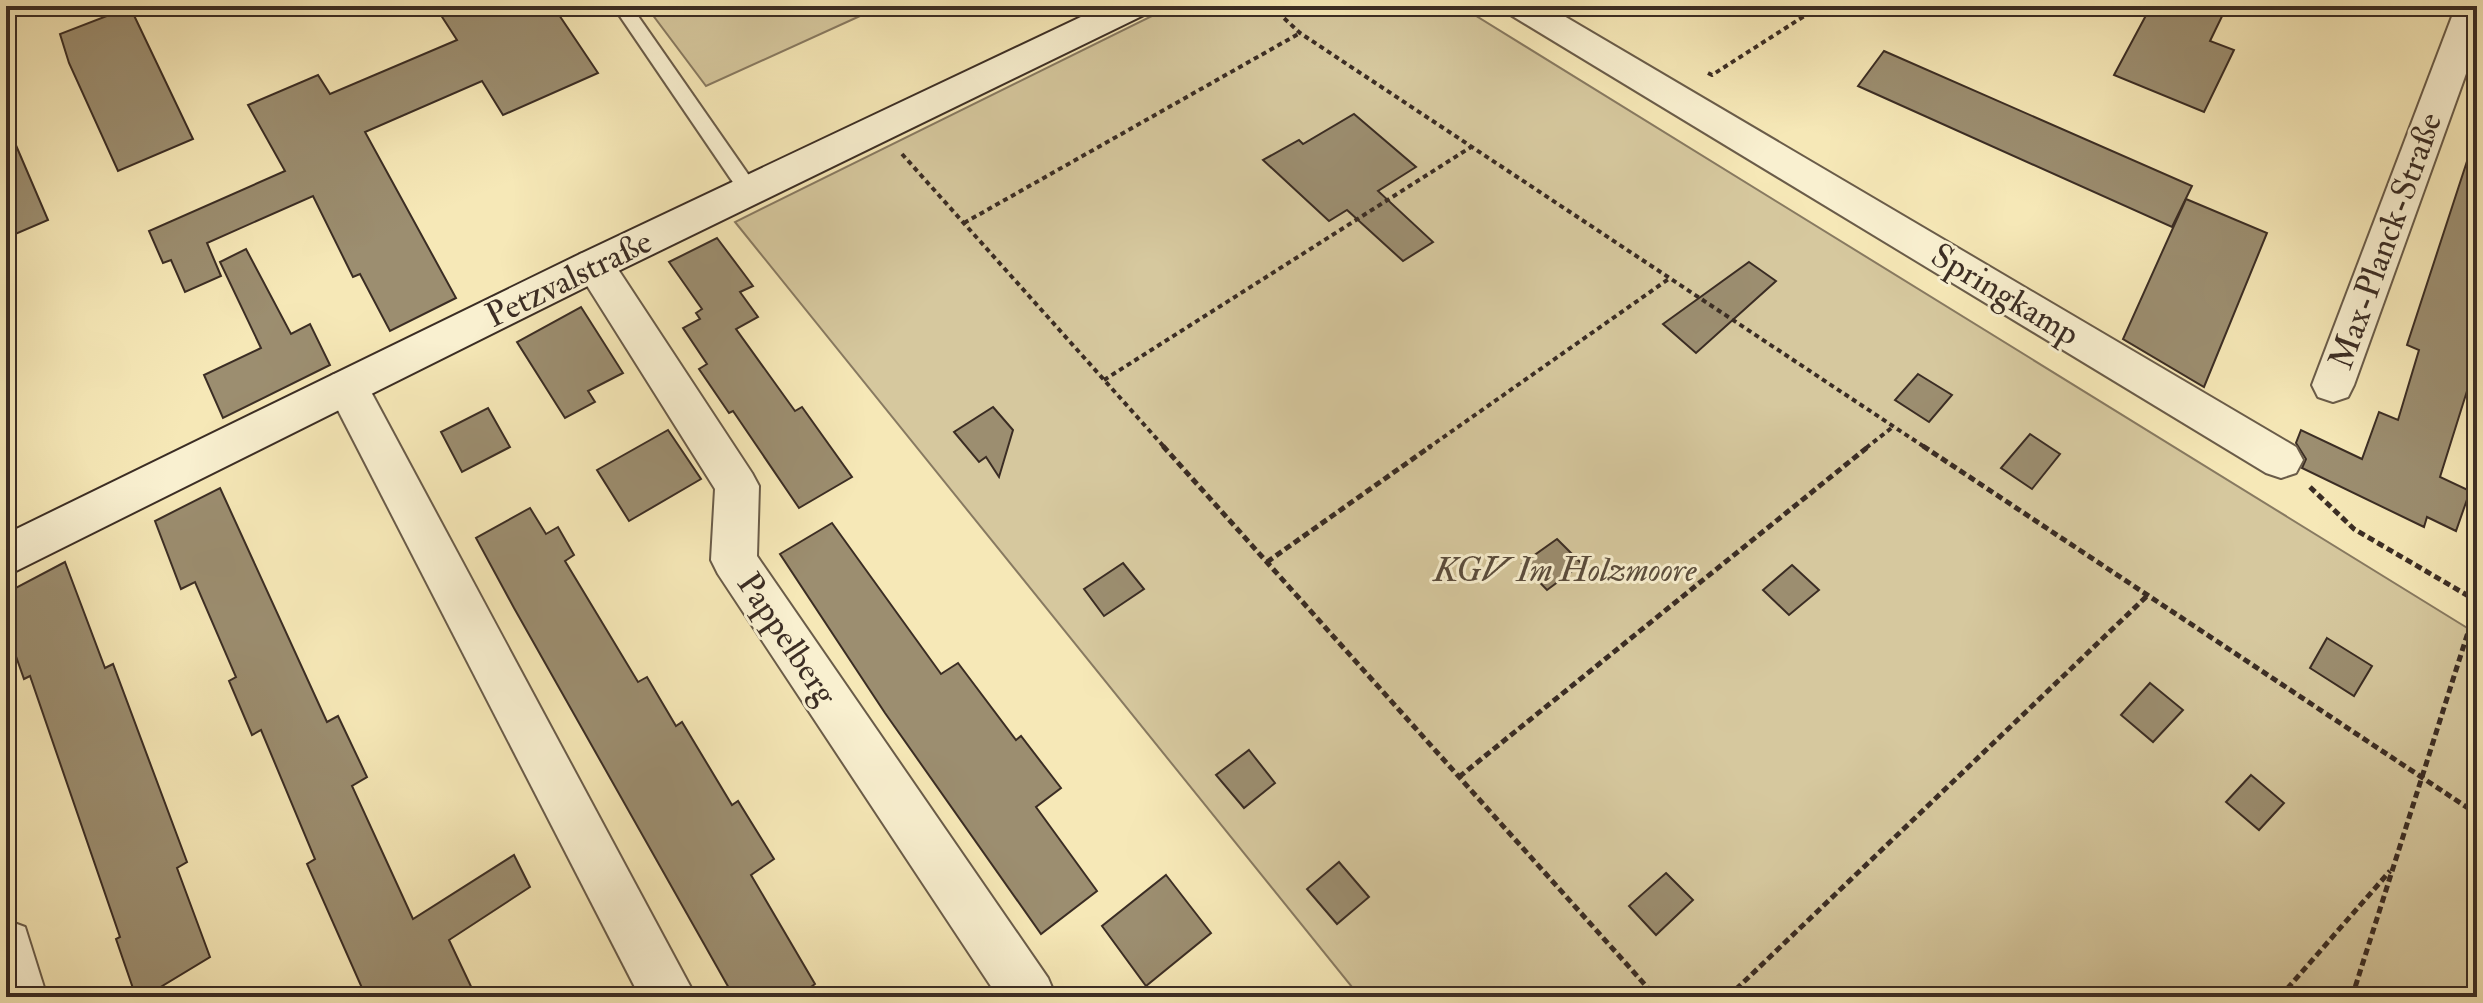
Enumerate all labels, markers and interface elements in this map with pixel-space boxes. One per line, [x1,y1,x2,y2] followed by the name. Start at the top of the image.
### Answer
[2320,107,2452,375] street label: Max-Planck-Straße
[479,220,659,338] street label: Petzvalstraße
[1923,234,2087,356] street label: Springkamp
[1431,549,1697,592] park label: KGV Im Holzmoore
[727,565,848,714] street label: Pappelberg

